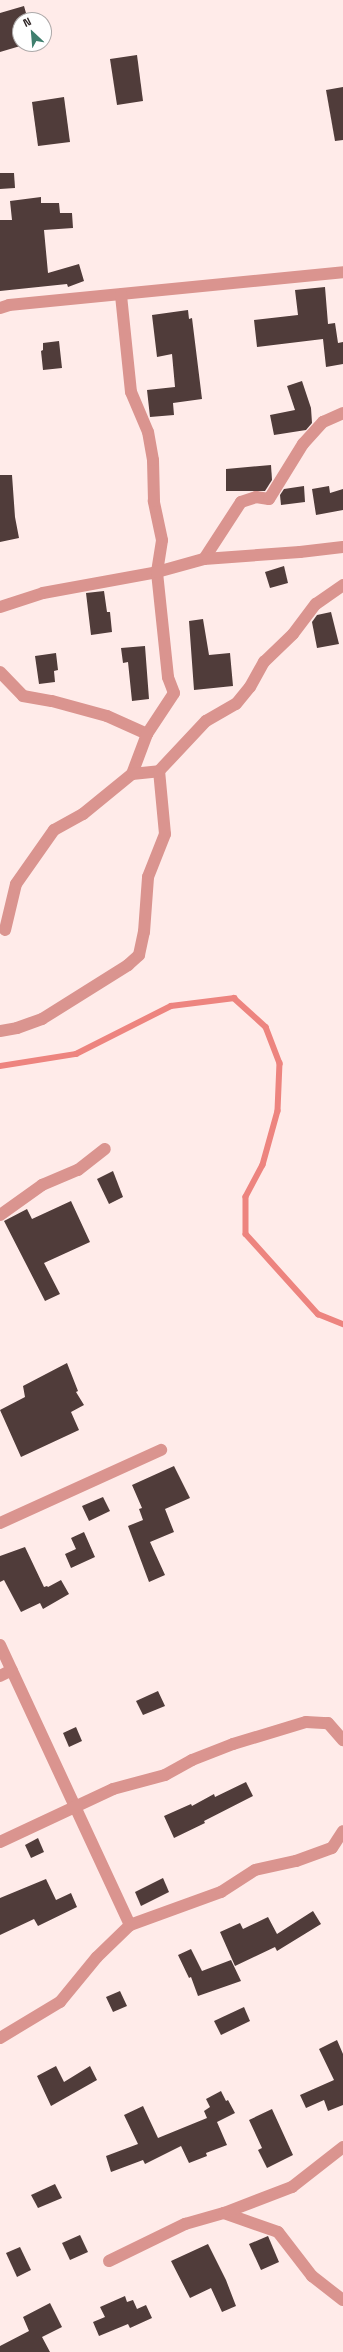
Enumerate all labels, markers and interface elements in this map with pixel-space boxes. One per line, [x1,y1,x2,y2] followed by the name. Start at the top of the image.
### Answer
[12,12,52,52] north arrow
[21,14,34,30] text: N

